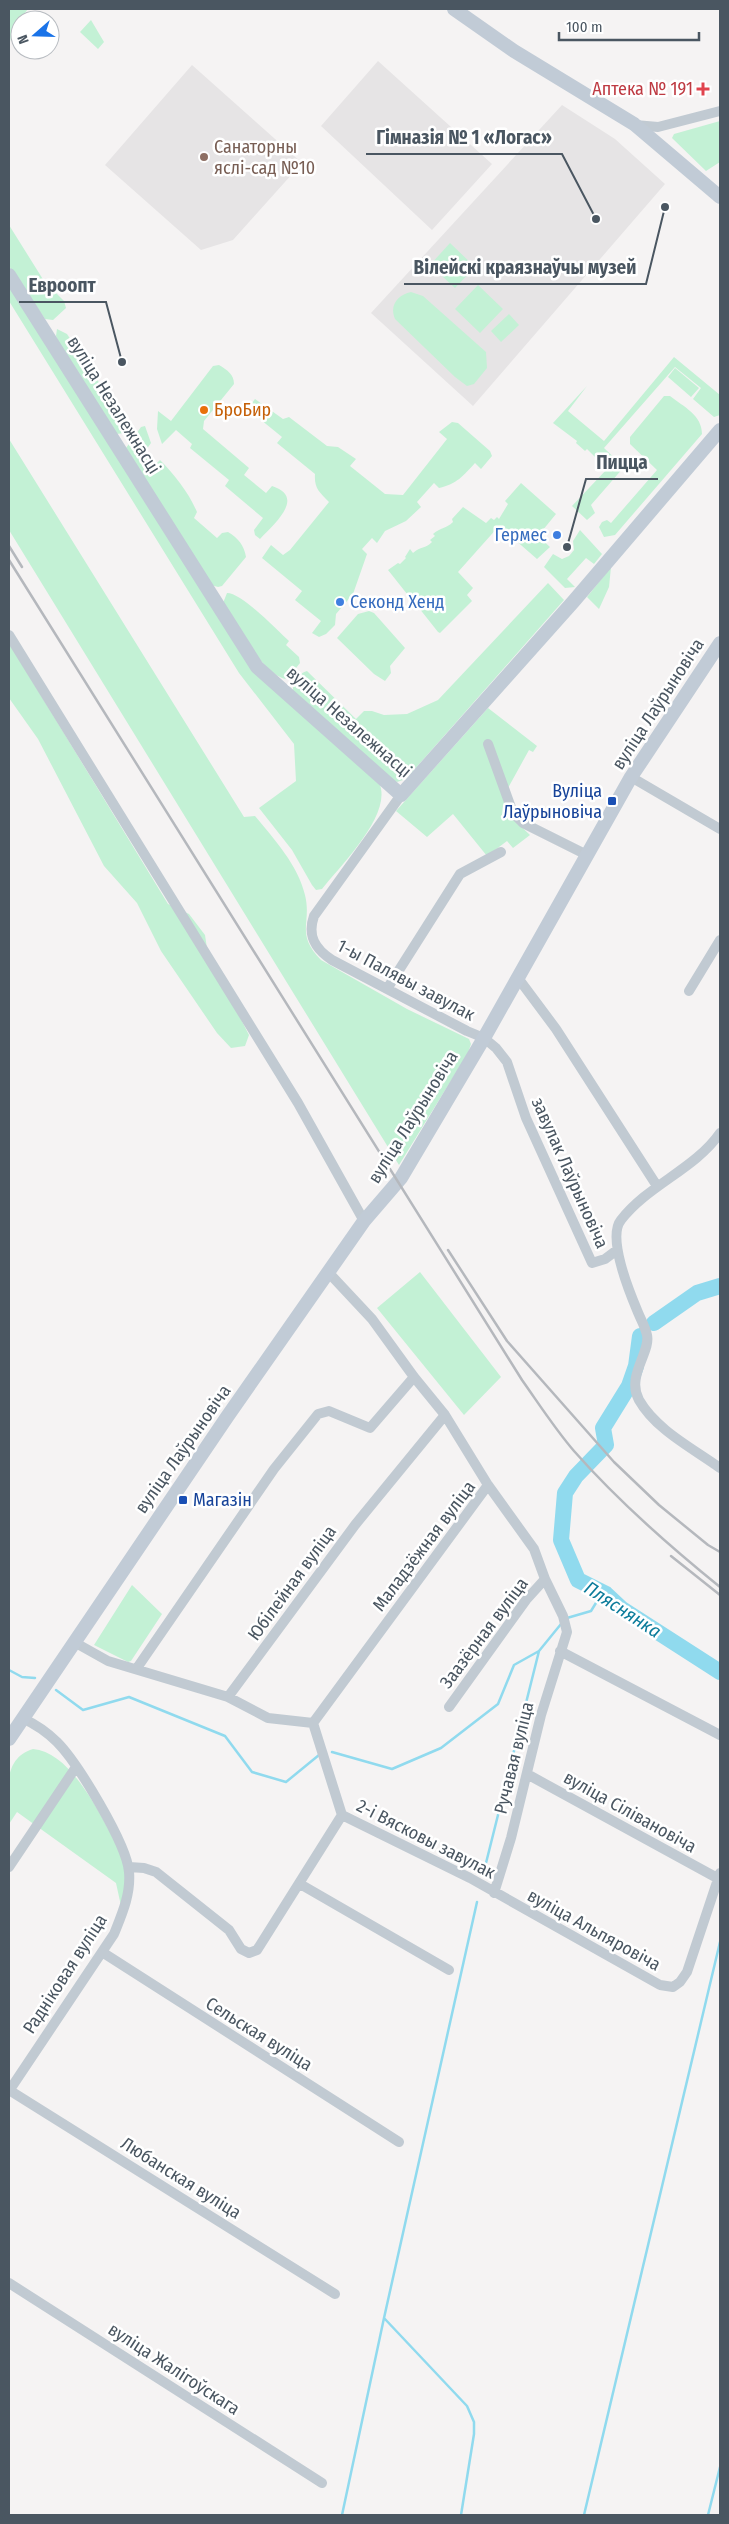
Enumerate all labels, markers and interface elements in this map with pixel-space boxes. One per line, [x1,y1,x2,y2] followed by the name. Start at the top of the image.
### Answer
[10,10,60,60] north arrow
[559,10,699,42] scale bar
[566,18,603,36] text: 100 m
[14,32,33,46] text: N
[592,78,693,100] place label: Аптека № 191
[697,83,709,95] marker: Аптека № 191
[366,120,562,154] callout: Гімназія № 1 «Логас»
[376,126,552,149] text: Гімназія № 1 «Логас»
[214,136,315,179] place label: Санаторны яслі-сад №10
[198,151,210,163] marker: Санаторны яслі-сад №10
[404,250,646,284] callout: Вілейскі краязнаўчы музей
[414,256,636,279] text: Вілейскі краязнаўчы музей
[19,268,106,302] callout: Евроопт
[28,274,96,297] text: Евроопт
[63,332,165,478] street label: вуліца Незалежнасці
[214,399,271,421] place label: БроБир
[198,404,210,416] marker: БроБир
[586,445,658,479] callout: Пицца
[596,451,648,474] text: Пицца
[495,524,547,546] place label: Гермес
[551,529,563,541] marker: Гермес
[350,591,444,613] place label: Секонд Хенд
[334,596,346,608] marker: Секонд Хенд
[607,634,709,774] street label: вуліца Лаўрыновіча
[282,662,416,782] street label: вуліца Незалежнасці
[503,780,602,823] place label: Вуліца Лаўрыновіча
[606,795,618,807] marker: Вуліца Лаўрыновіча
[333,934,479,1026] street label: 1-ы Палявы завулак
[363,1047,463,1187] street label: вуліца Лаўрыновіча
[527,1094,613,1252] street label: завулак Лаўрыновіча
[130,1380,236,1518] street label: вуліца Лаўрыновіча
[368,1476,480,1615] street label: Маладзёжная вуліца
[193,1489,252,1511] place label: Магазін
[177,1494,189,1506] marker: Магазін
[243,1521,341,1645] street label: Юбілейная вуліца
[435,1573,533,1693] street label: Заазёрная вуліца
[580,1576,665,1643] water label: Пляснянка
[489,1700,539,1816] street label: Ручавая вуліца
[560,1766,700,1858] street label: вуліца Сілівановіча
[353,1795,499,1884] street label: 2-і Вясковы завулак
[524,1884,665,1976] street label: вуліца Альпяровіча
[18,1910,112,2038] street label: Радніковая вуліца
[202,1992,317,2076] street label: Сельская вуліца
[117,2132,245,2224] street label: Любанская вуліца
[104,2318,244,2420] street label: вуліца Жалігоўскага

